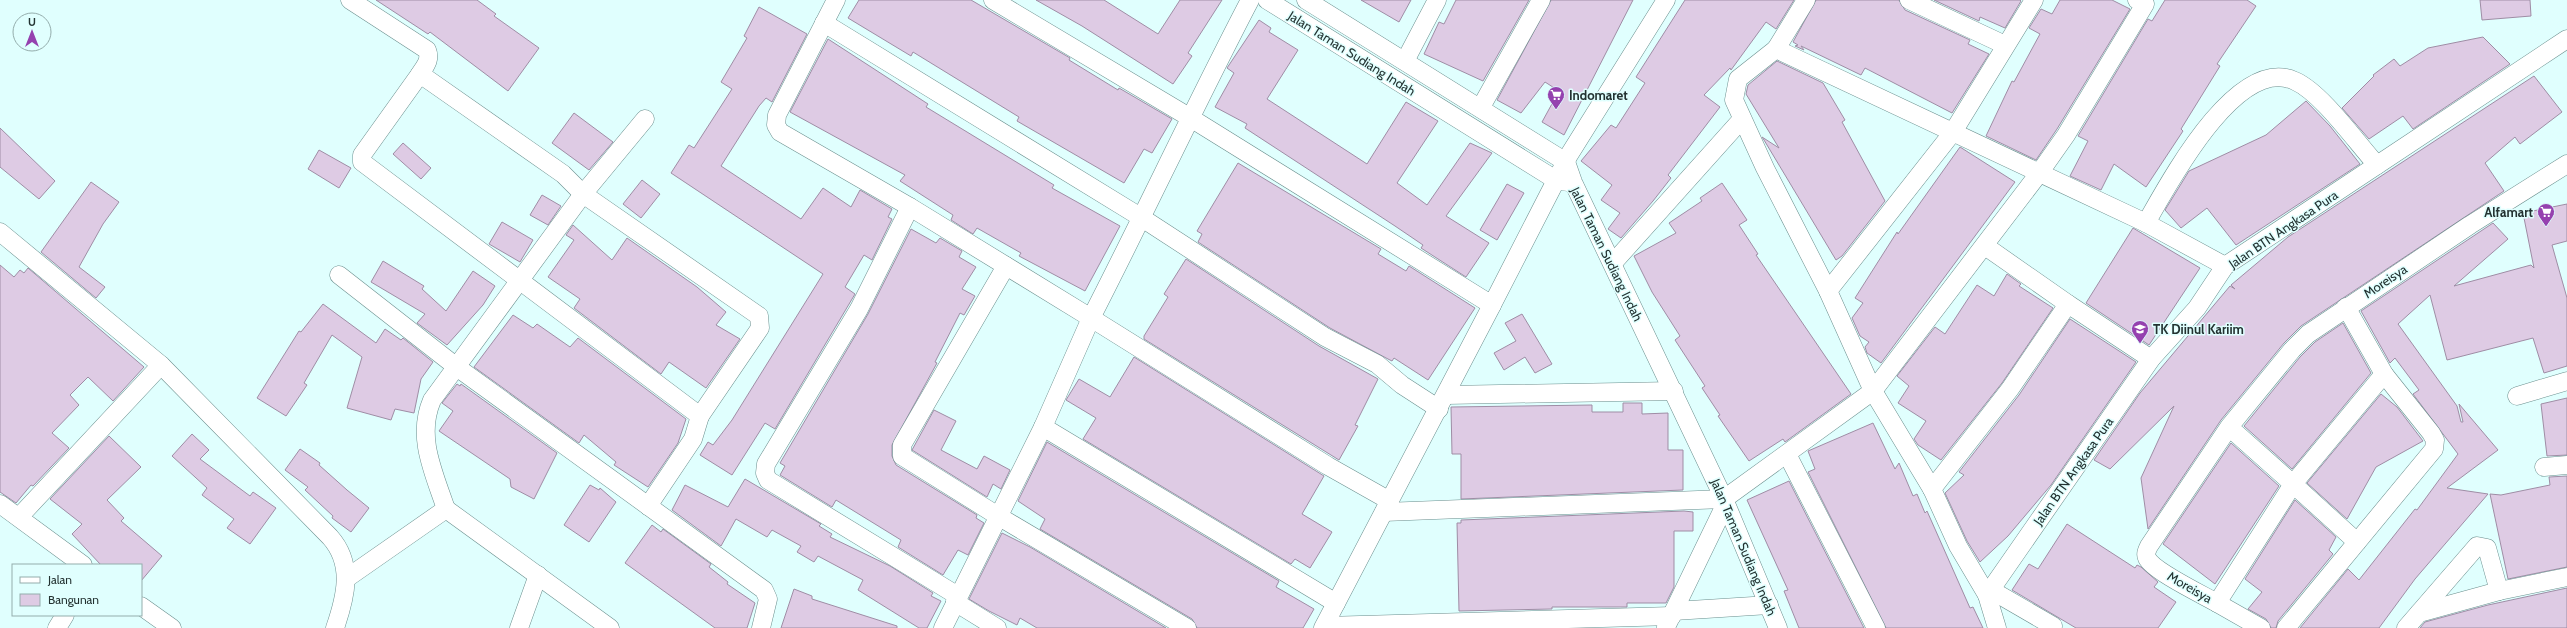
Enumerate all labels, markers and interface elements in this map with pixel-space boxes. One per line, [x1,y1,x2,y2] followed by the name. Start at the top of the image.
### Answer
[1284,7,1419,99] street label: Jalan Taman Sudiang Indah
[12,12,52,52] north arrow
[28,15,36,29] text: U
[1546,85,1566,110] supermarket icon: Indomaret
[1569,87,1628,103] place label: Indomaret
[1567,183,1646,324] street label: Jalan Taman Sudiang Indah
[2225,186,2341,272] street label: Jalan BTN Angkasa Pura
[2536,202,2556,227] supermarket icon: Alfamart
[2484,204,2534,220] place label: Alfamart
[2360,260,2410,301] street label: Moreisya
[2130,319,2150,344] school or university icon: TK Diinul Kariim
[2153,321,2244,337] place label: TK Diinul Kariim
[2029,413,2117,529] street label: Jalan BTN Angkasa Pura
[1707,475,1780,618] street label: Jalan Taman Sudiang Indah
[12,564,142,616] legend
[2165,568,2216,607] street label: Moreisya
[47,572,72,587] text: Jalan
[48,592,99,607] text: Bangunan

